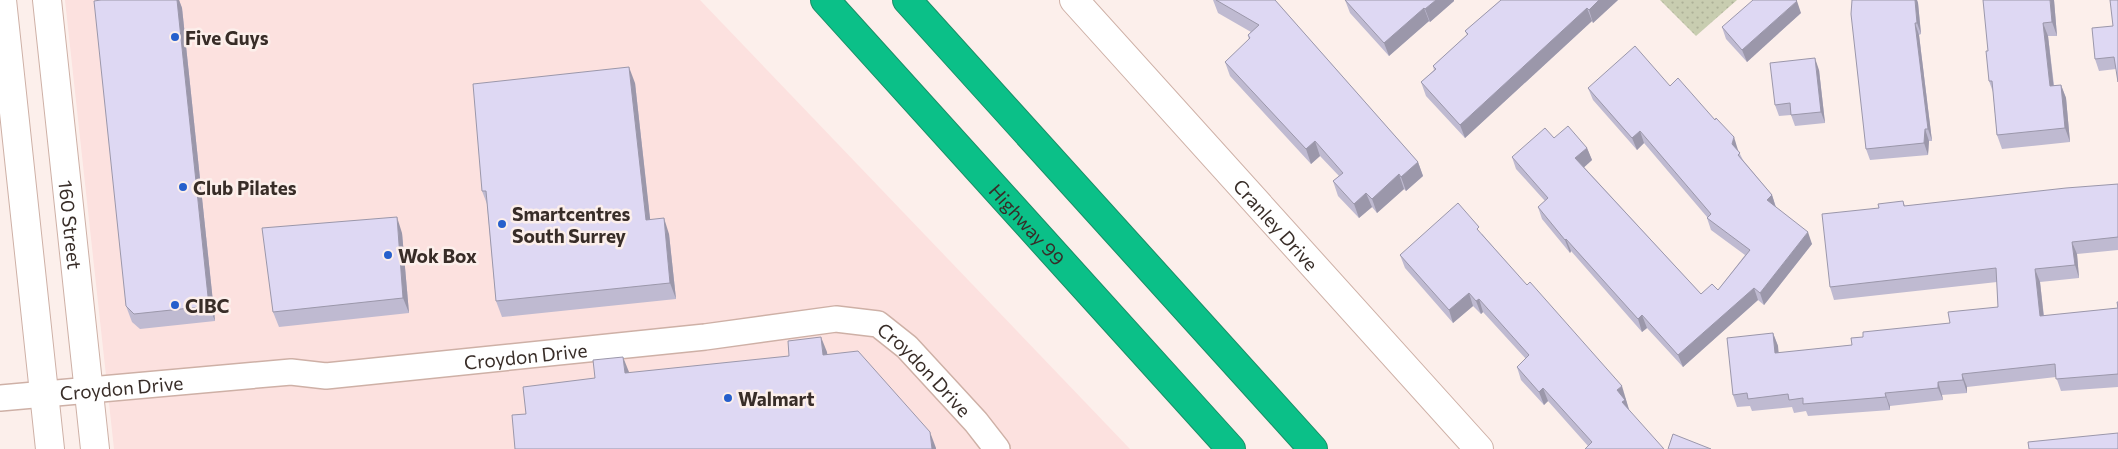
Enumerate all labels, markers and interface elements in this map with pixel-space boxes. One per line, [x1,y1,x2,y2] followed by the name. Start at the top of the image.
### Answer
[185,26,269,49] place label: Five Guys
[169,31,181,43] marker: Five Guys
[1229,174,1323,275] street label: Cranley Drive
[193,176,297,199] place label: Club Pilates
[55,179,87,271] street label: 160 Street
[985,179,1070,269] street label: Highway 99
[177,181,189,193] marker: Club Pilates
[512,202,631,247] place label: Smartcentres South Surrey
[496,218,508,230] marker: Smartcentres South Surrey
[398,244,477,267] place label: Wok Box
[382,249,394,261] marker: Wok Box
[185,294,230,317] place label: CIBC
[169,299,181,311] marker: CIBC
[873,317,976,421] street label: Croydon Drive
[463,338,588,373] street label: Croydon Drive
[59,370,184,404] street label: Croydon Drive
[738,387,814,410] place label: Walmart
[722,392,734,404] marker: Walmart

